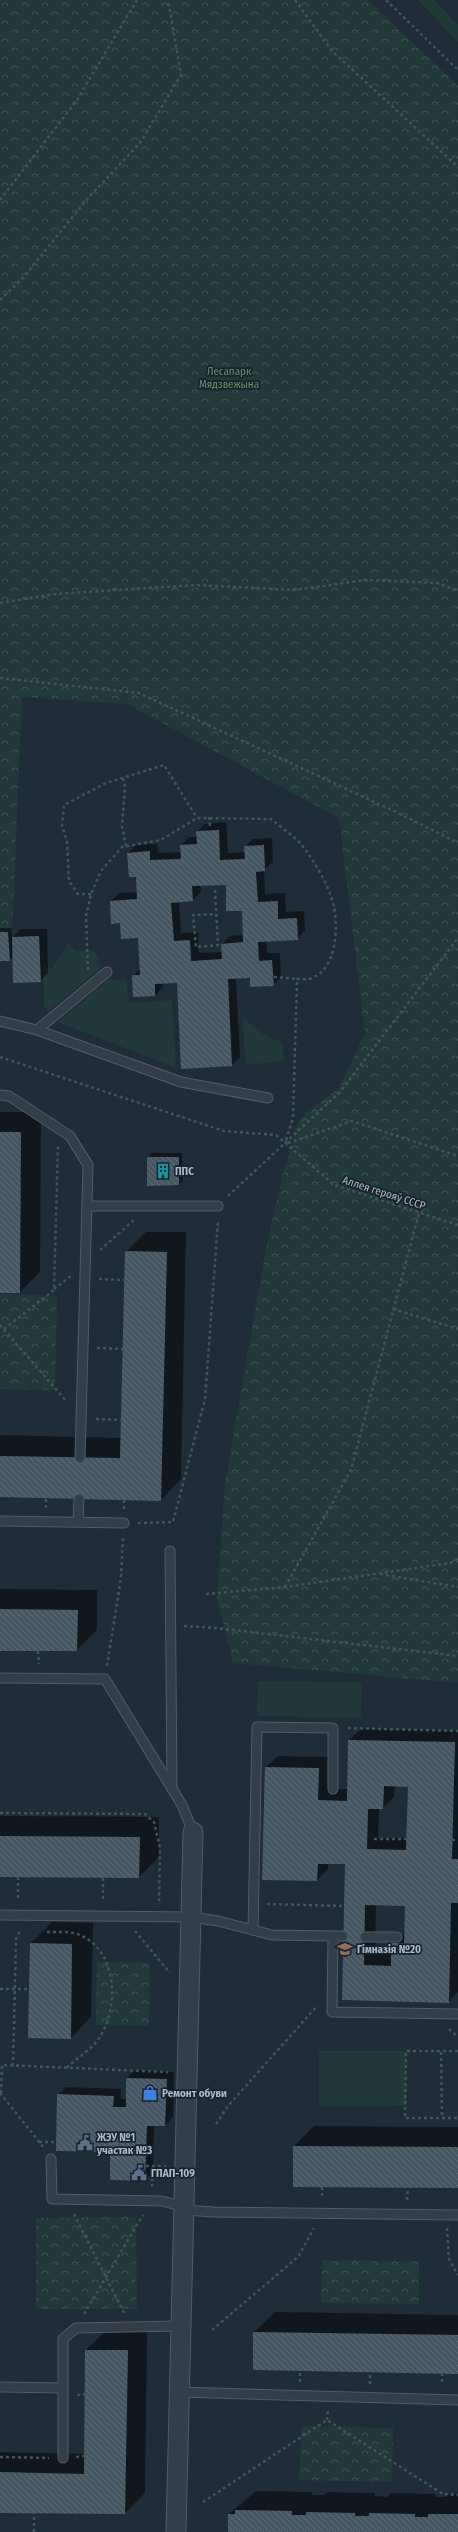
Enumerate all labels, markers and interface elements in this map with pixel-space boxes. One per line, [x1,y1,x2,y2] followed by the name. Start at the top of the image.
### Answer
[199,365,259,391] park label: Лесапарк Мядзвежына
[154,1162,172,1180] building icon: ППС
[175,1165,194,1178] place label: ППС
[341,1173,427,1213] street label: Аллея герояў СССР
[336,1940,354,1958] school or university icon: Гімназія №20
[357,1943,421,1956] place label: Гімназія №20
[141,2084,159,2102] shop icon: Ремонт обуви
[162,2087,227,2100] place label: Ремонт обуви
[96,2131,152,2157] place label: ЖЭУ №1 участак №3
[76,2134,94,2152] public building icon: ЖЭУ №1 участак №3
[130,2164,148,2182] public building icon: ГПАП-109
[151,2167,195,2180] place label: ГПАП-109

